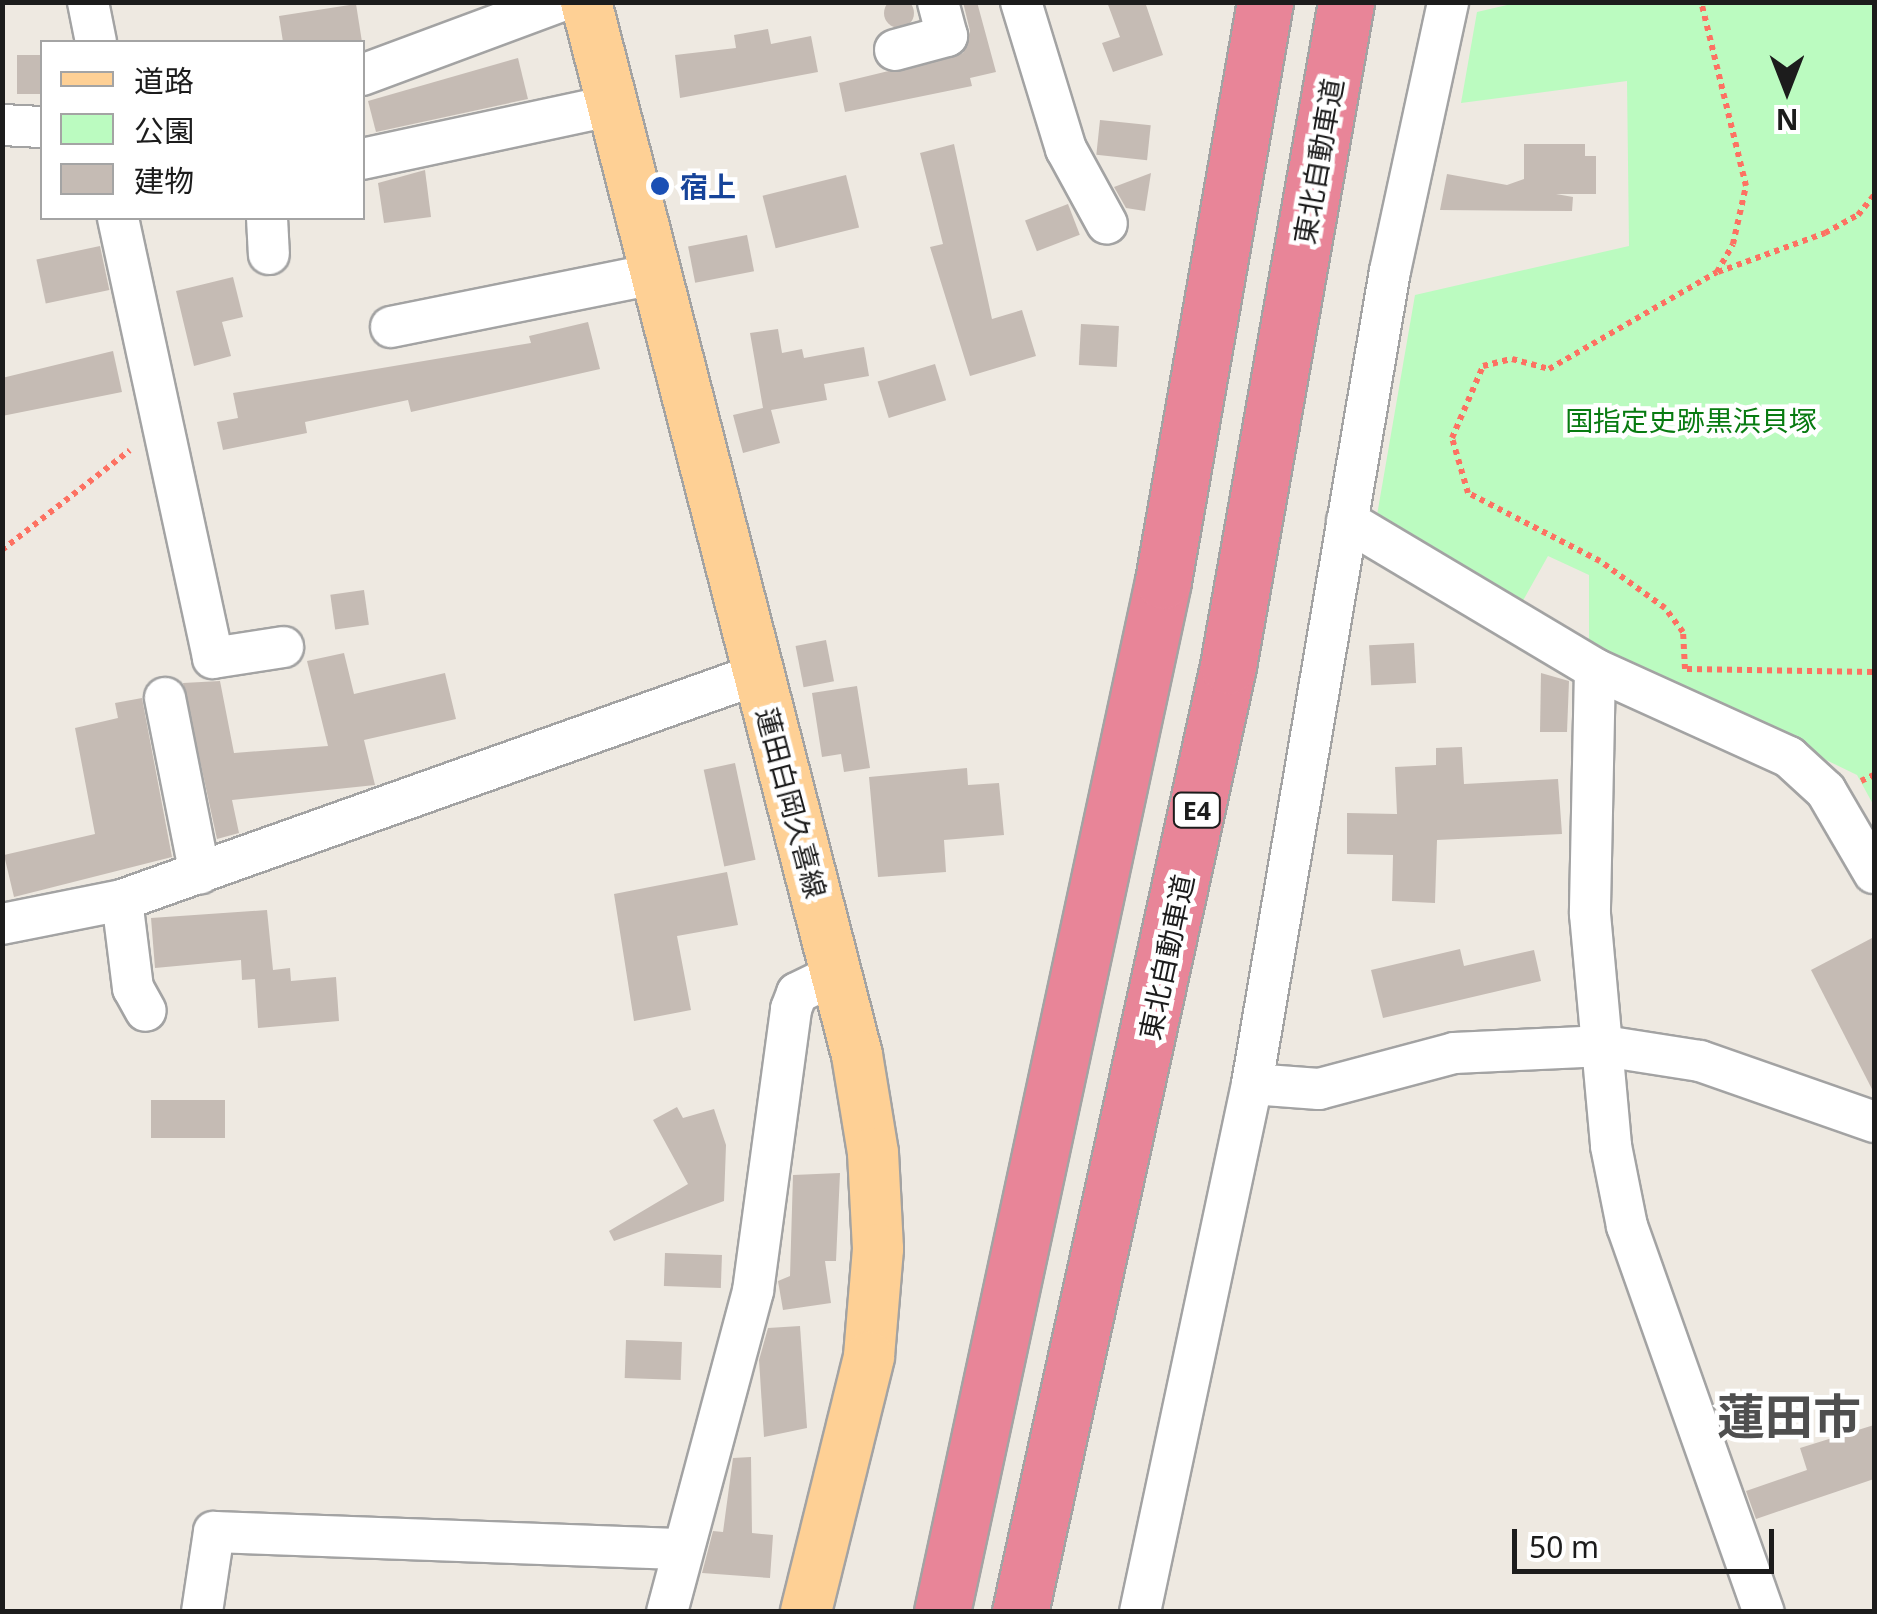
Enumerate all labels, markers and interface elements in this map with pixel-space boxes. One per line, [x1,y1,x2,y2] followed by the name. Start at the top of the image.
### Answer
[40,40,365,220] legend
[1737,40,1837,140] north arrow
[134,60,194,101] text: 道路
[1287,75,1349,247] street label: 東北自動車道
[1776,101,1798,139] text: N
[134,110,194,151] text: 公園
[134,160,194,201] text: 建物
[680,169,736,203] place label: 宿上
[649,175,671,197] marker: 宿上
[1565,403,1817,437] park label: 国指定史跡黒浜貝塚
[750,704,834,902] street label: 蓮田白岡久喜線
[1172,790,1222,830] road number: E4
[1132,871,1200,1043] street label: 東北自動車道
[1717,1387,1861,1445] district label: 蓮田市
[1517,1509,1780,1571] scale bar
[1529,1526,1599,1567] text: 50 m

